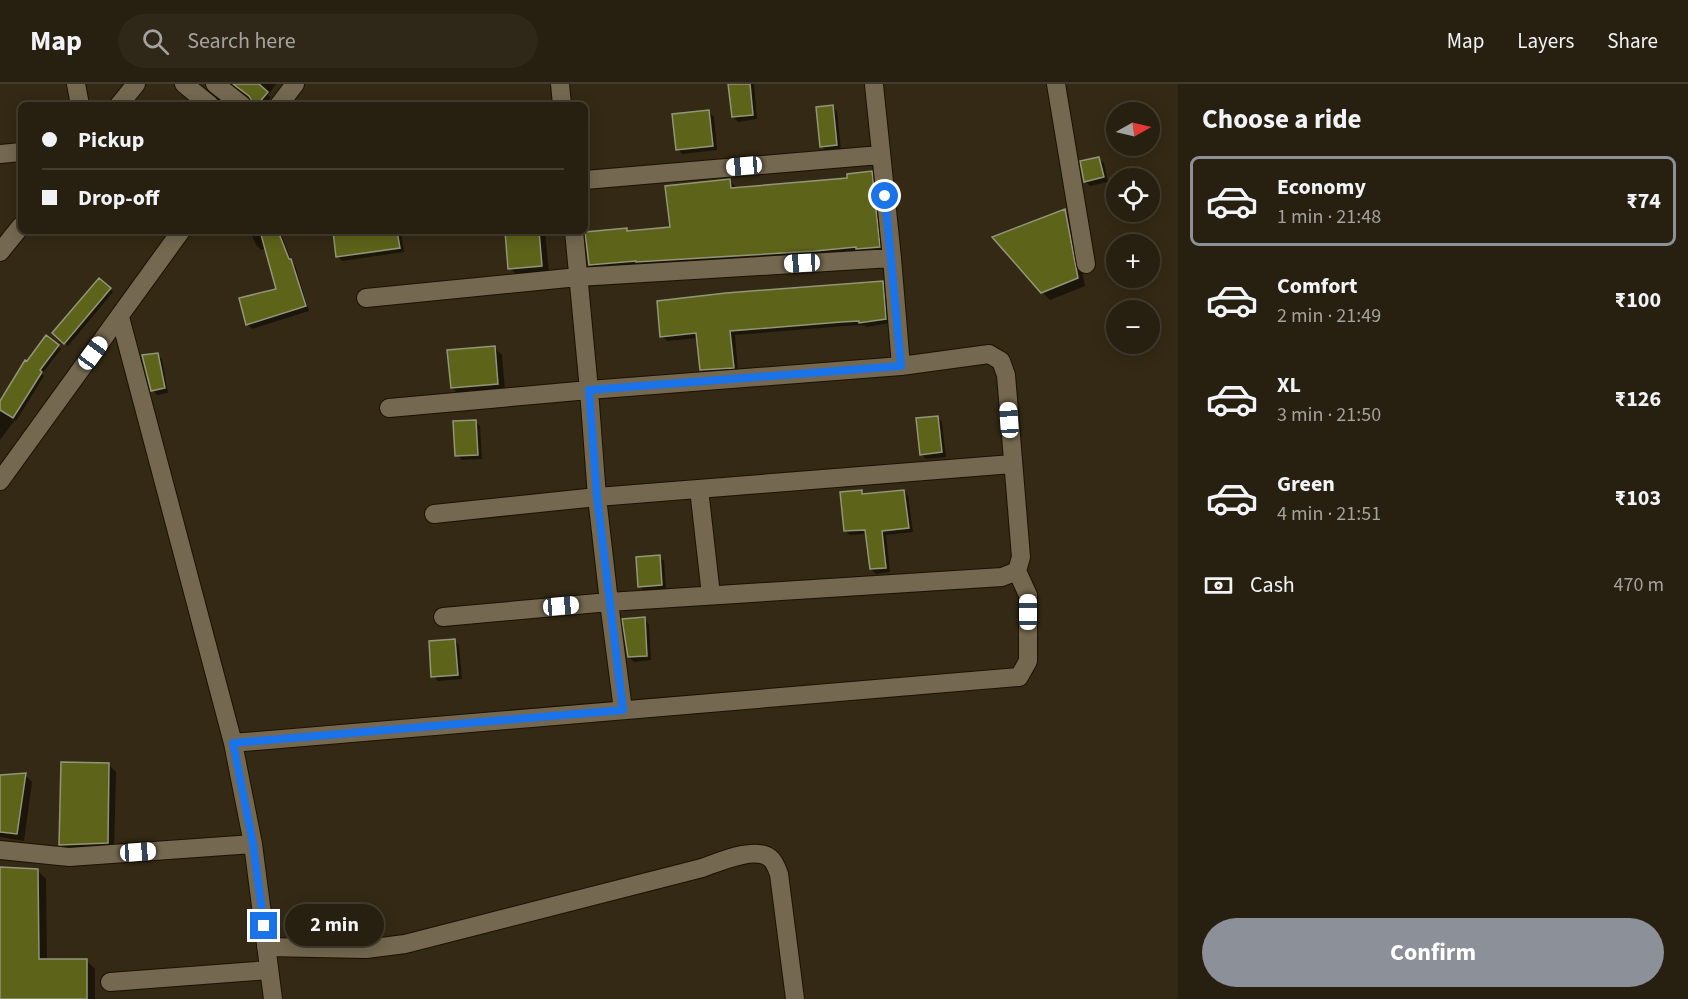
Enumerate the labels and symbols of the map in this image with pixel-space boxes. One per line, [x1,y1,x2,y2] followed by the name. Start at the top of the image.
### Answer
[1106,102,1160,156] north arrow
[725,155,763,177] car
[871,182,898,209] route start
[784,253,820,273] car
[75,333,111,373] car
[999,401,1019,439] car
[1019,594,1037,630] car
[542,595,580,617] car
[119,842,157,862] car
[285,905,384,947] callout: 2 min
[250,912,277,939] route end

